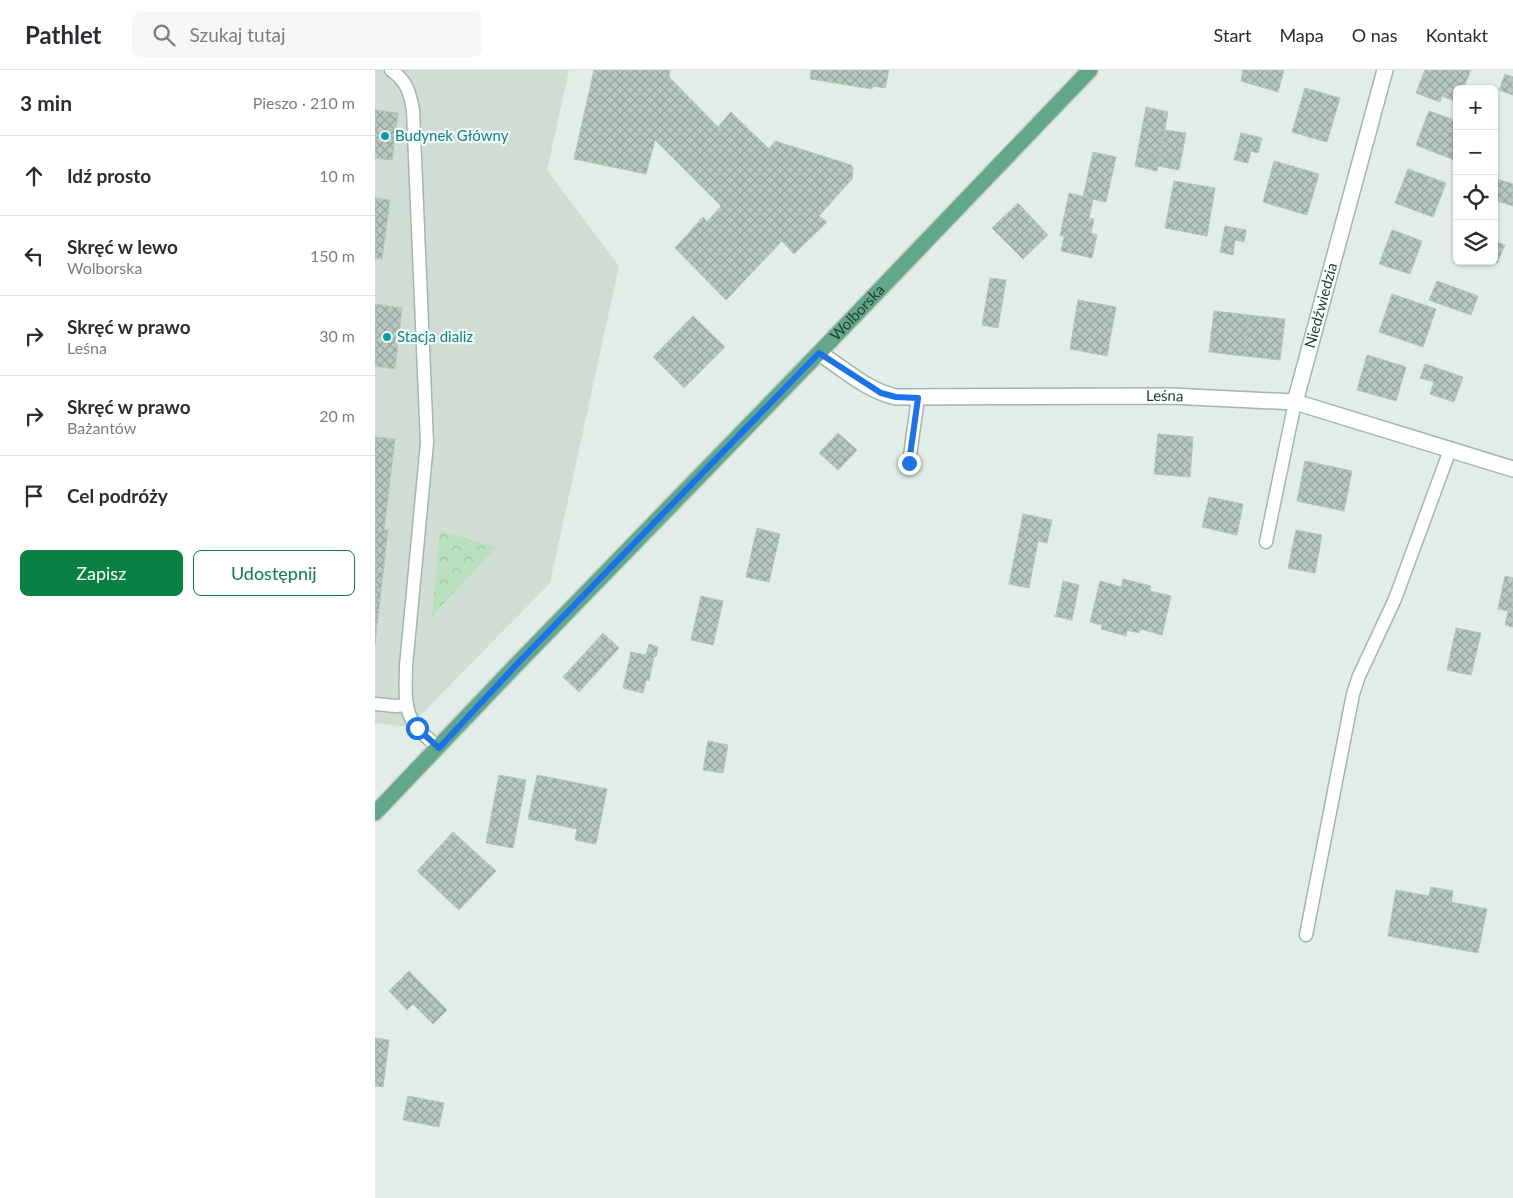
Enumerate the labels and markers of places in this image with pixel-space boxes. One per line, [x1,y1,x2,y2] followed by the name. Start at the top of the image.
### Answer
[395,126,509,144] place label: Budynek Główny
[379,130,391,142] marker: Budynek Główny
[397,327,473,345] place label: Stacja dializ
[381,331,393,343] marker: Stacja dializ

